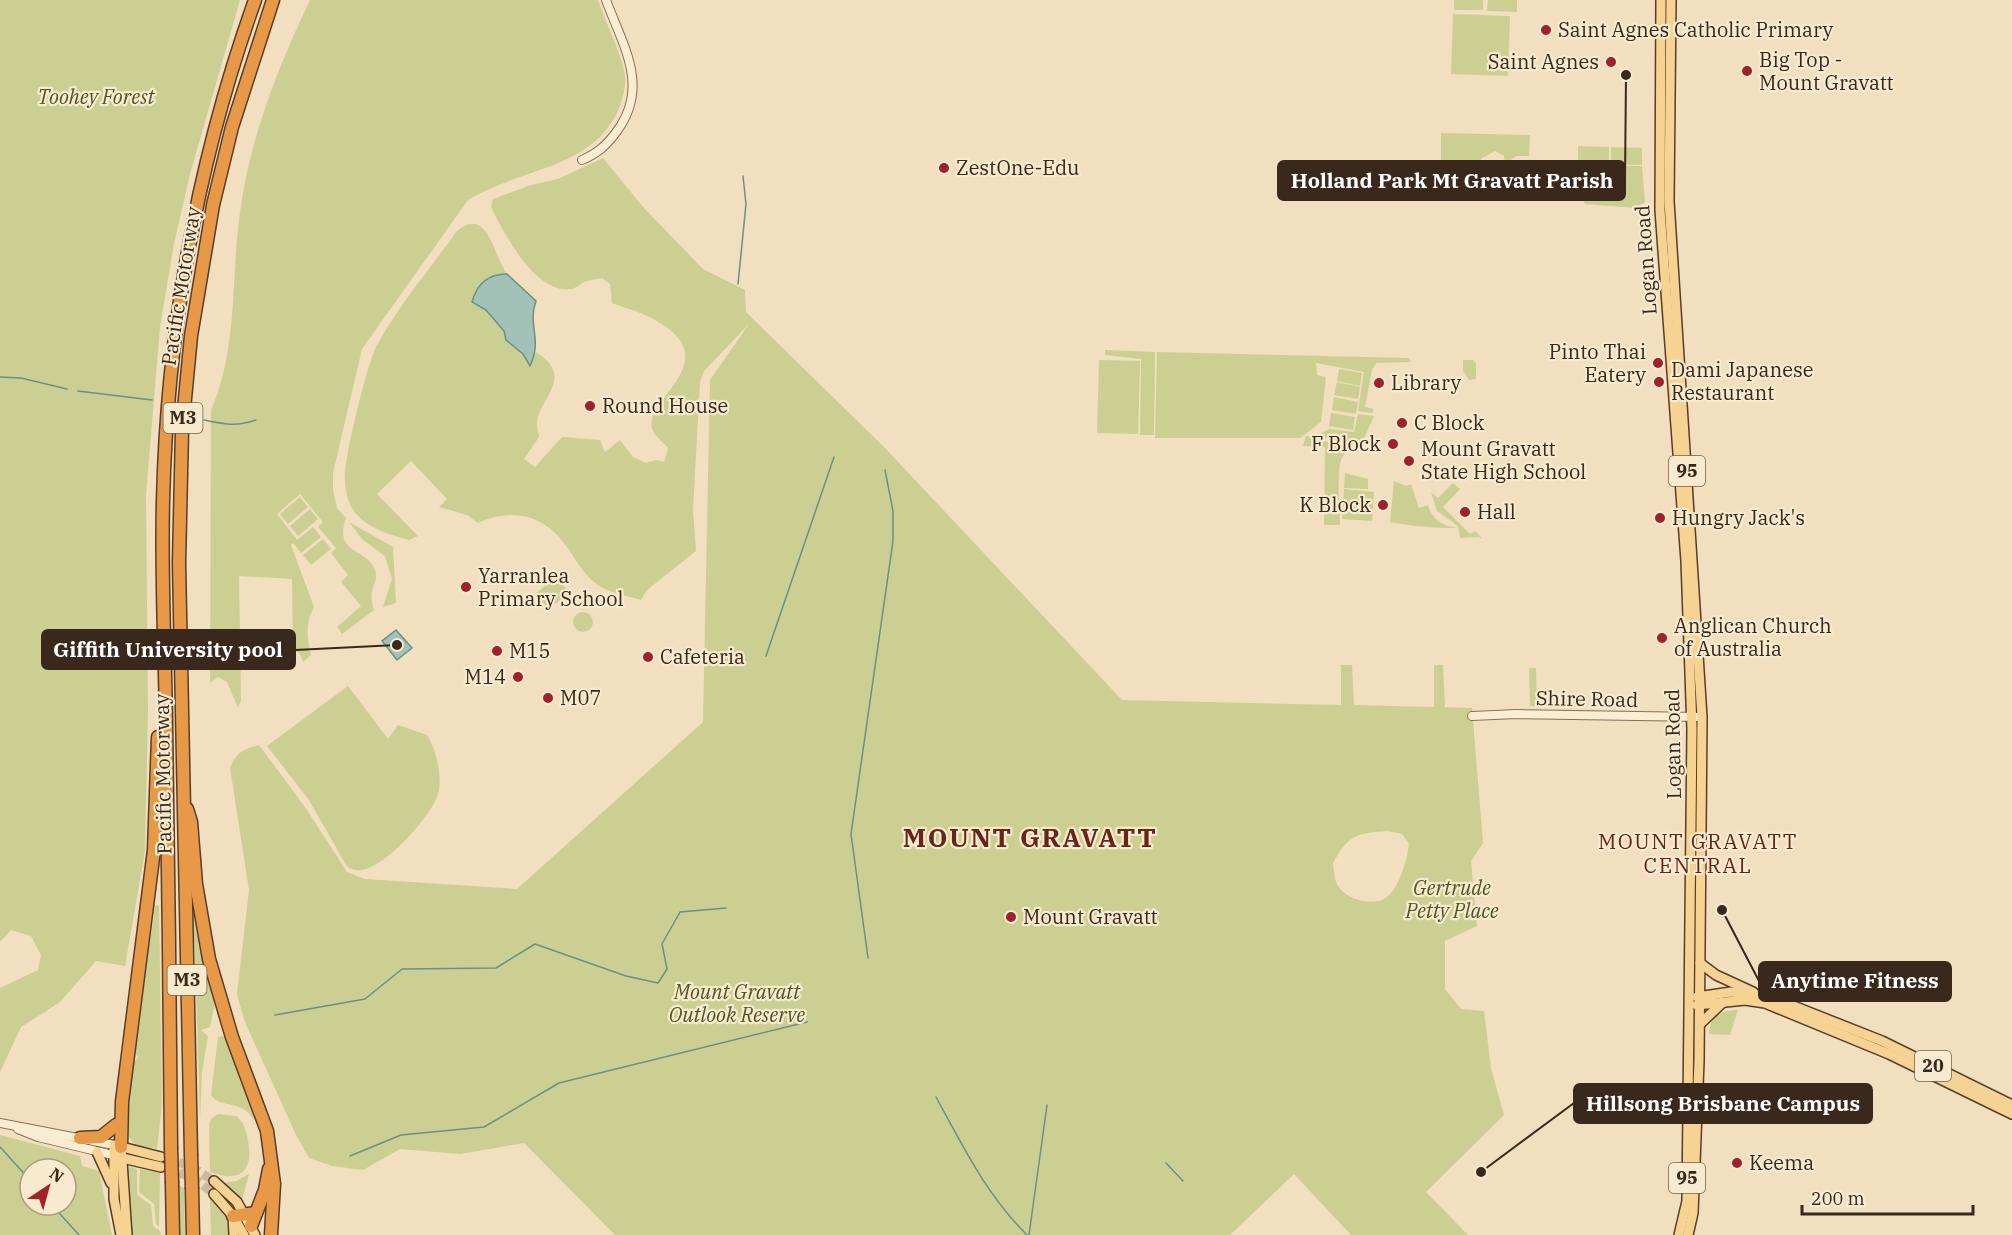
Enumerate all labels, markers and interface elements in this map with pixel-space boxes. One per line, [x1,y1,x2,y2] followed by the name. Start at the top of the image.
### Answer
[1558,16,1833,43] place label: Saint Agnes Catholic Primary
[1539,23,1553,37] marker: Saint Agnes Catholic Primary
[1759,46,1894,96] place label: Big Top - Mount Gravatt
[1488,48,1599,75] place label: Saint Agnes
[1604,55,1618,69] marker: Saint Agnes
[1740,64,1754,78] marker: Big Top - Mount Gravatt
[38,83,155,110] park label: Toohey Forest
[956,154,1079,181] place label: ZestOne-Edu
[937,161,951,175] marker: ZestOne-Edu
[1278,161,1625,200] callout: Holland Park Mt Gravatt Parish
[1291,166,1614,194] text: Holland Park Mt Gravatt Parish
[155,204,206,367] street label: Pacific Motorway
[1628,204,1663,316] street label: Logan Road
[1549,338,1646,388] place label: Pinto Thai Eatery
[1651,356,1665,370] marker: Pinto Thai Eatery
[1671,356,1813,406] place label: Dami Japanese Restaurant
[1391,369,1461,396] place label: Library
[1652,375,1666,389] marker: Dami Japanese Restaurant
[1372,376,1386,390] marker: Library
[602,392,728,419] place label: Round House
[583,399,597,413] marker: Round House
[164,403,202,433] road number: M3
[1414,409,1485,436] place label: C Block
[1395,416,1409,430] marker: C Block
[1311,430,1381,457] place label: F Block
[1421,435,1586,485] place label: Mount Gravatt State High School
[1386,437,1400,451] marker: F Block
[1402,454,1416,468] marker: Mount Gravatt State High School
[1669,456,1705,486] road number: 95
[1299,491,1371,518] place label: K Block
[1376,498,1390,512] marker: K Block
[1477,498,1516,525] place label: Hall
[1672,504,1805,531] place label: Hungry Jack's
[1458,505,1472,519] marker: Hall
[1653,511,1667,525] marker: Hungry Jack's
[478,562,624,612] place label: Yarranlea Primary School
[459,580,473,594] marker: Yarranlea Primary School
[1674,612,1832,662] place label: Anglican Church of Australia
[42,630,295,669] callout: Giffith University pool
[1655,631,1669,645] marker: Anglican Church of Australia
[53,635,283,663] text: Giffith University pool
[509,637,550,664] place label: M15
[660,643,745,670] place label: Cafeteria
[490,644,504,658] marker: M15
[641,650,655,664] marker: Cafeteria
[465,663,506,690] place label: M14
[511,670,525,684] marker: M14
[560,684,601,711] place label: M07
[1536,684,1638,713] street label: Shire Road
[1658,689,1687,799] street label: Logan Road
[541,691,555,705] marker: M07
[148,693,177,855] street label: Pacific Motorway
[903,820,1157,854] district label: MOUNT GRAVATT
[1598,827,1798,879] district label: MOUNT GRAVATT CENTRAL
[1404,874,1499,924] park label: Gertrude Petty Place
[1023,903,1158,930] place label: Mount Gravatt
[1004,910,1018,924] marker: Mount Gravatt
[1759,962,1951,1001] callout: Anytime Fitness
[168,965,207,995] road number: M3
[1771,966,1939,994] text: Anytime Fitness
[669,978,805,1028] park label: Mount Gravatt Outlook Reserve
[1915,1051,1951,1081] road number: 20
[1574,1084,1872,1123] callout: Hillsong Brisbane Campus
[1586,1089,1860,1117] text: Hillsong Brisbane Campus
[1749,1149,1814,1176] place label: Keema
[1730,1156,1744,1170] marker: Keema
[18,1157,78,1217] north arrow
[46,1163,68,1187] text: N
[1669,1163,1705,1193] road number: 95
[1802,1178,1973,1216] scale bar
[1811,1187,1865,1210] text: 200 m

